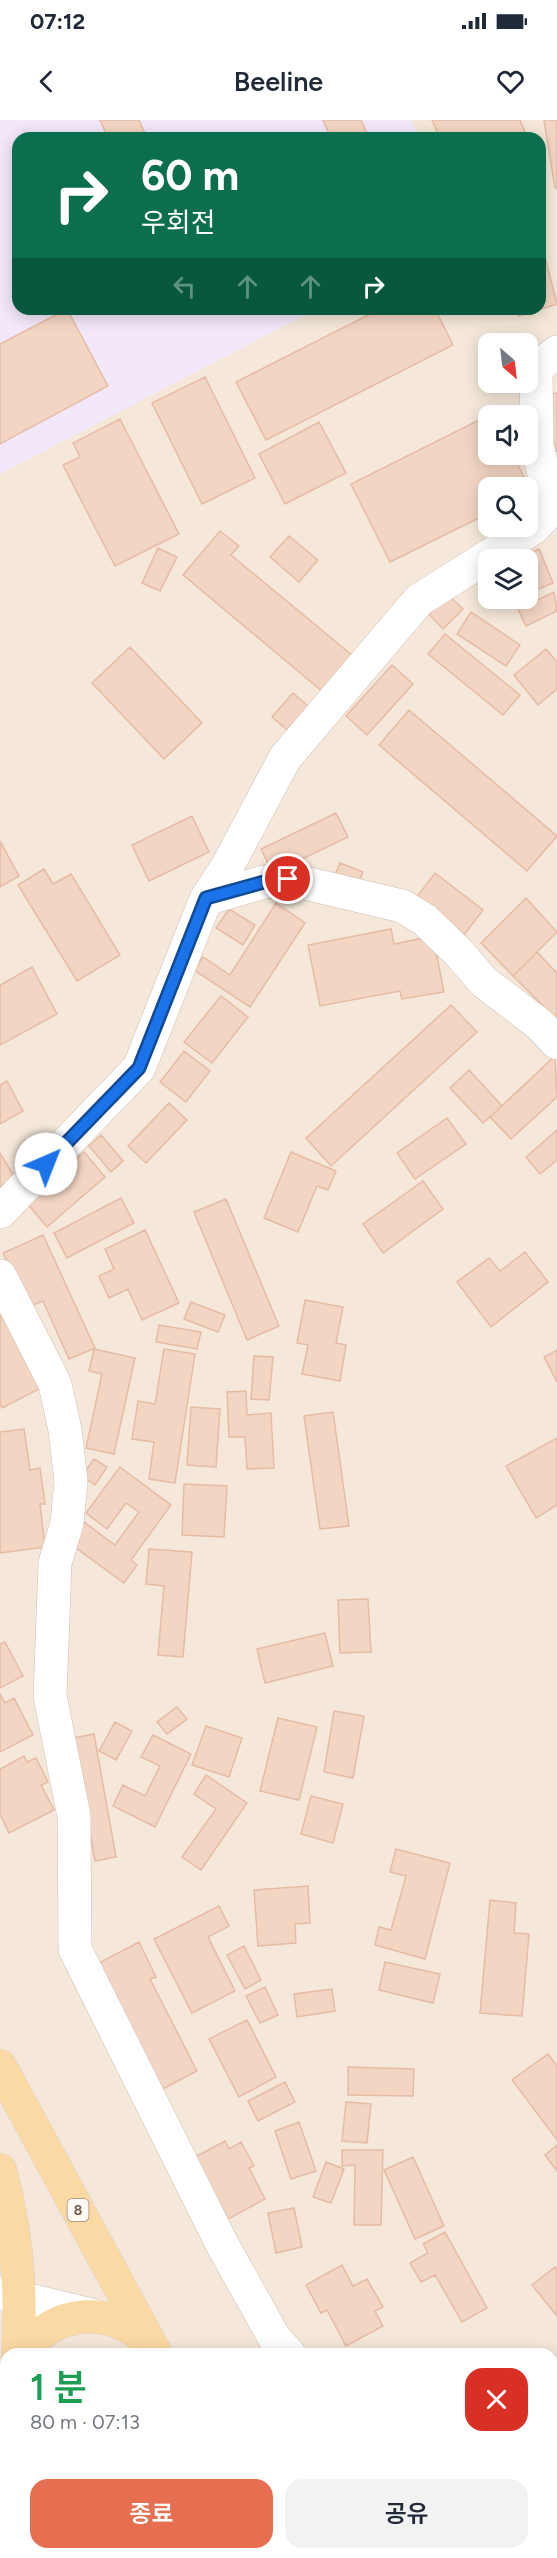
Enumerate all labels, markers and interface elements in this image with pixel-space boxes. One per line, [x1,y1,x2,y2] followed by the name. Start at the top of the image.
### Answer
[30,8,85,35] text: 07:12
[30,65,63,98] icon: back
[234,65,323,98] text: Beeline
[494,65,527,98] icon: heart
[141,150,239,201] text: 60 m
[42,156,120,234] icon: right
[141,206,216,239] text: 우회전
[168,270,201,303] icon: left
[231,270,264,303] icon: ahead
[294,270,327,303] icon: ahead
[357,270,390,303] icon: right
[478,333,538,393] north arrow
[478,333,538,609] map controls
[478,405,538,465] button: sound
[478,477,538,537] button: search
[478,549,538,609] button: layers
[262,853,313,904] pin
[271,862,304,895] icon: arrive
[14,1132,78,1196] position arrow
[68,2199,88,2221] road number: 8
[30,2366,87,2409] text: 1 분
[465,2368,528,2431] button: close
[30,2410,140,2434] text: 80 m · 07:13
[30,2479,273,2548] button: 종료
[285,2479,528,2548] button: 공유

